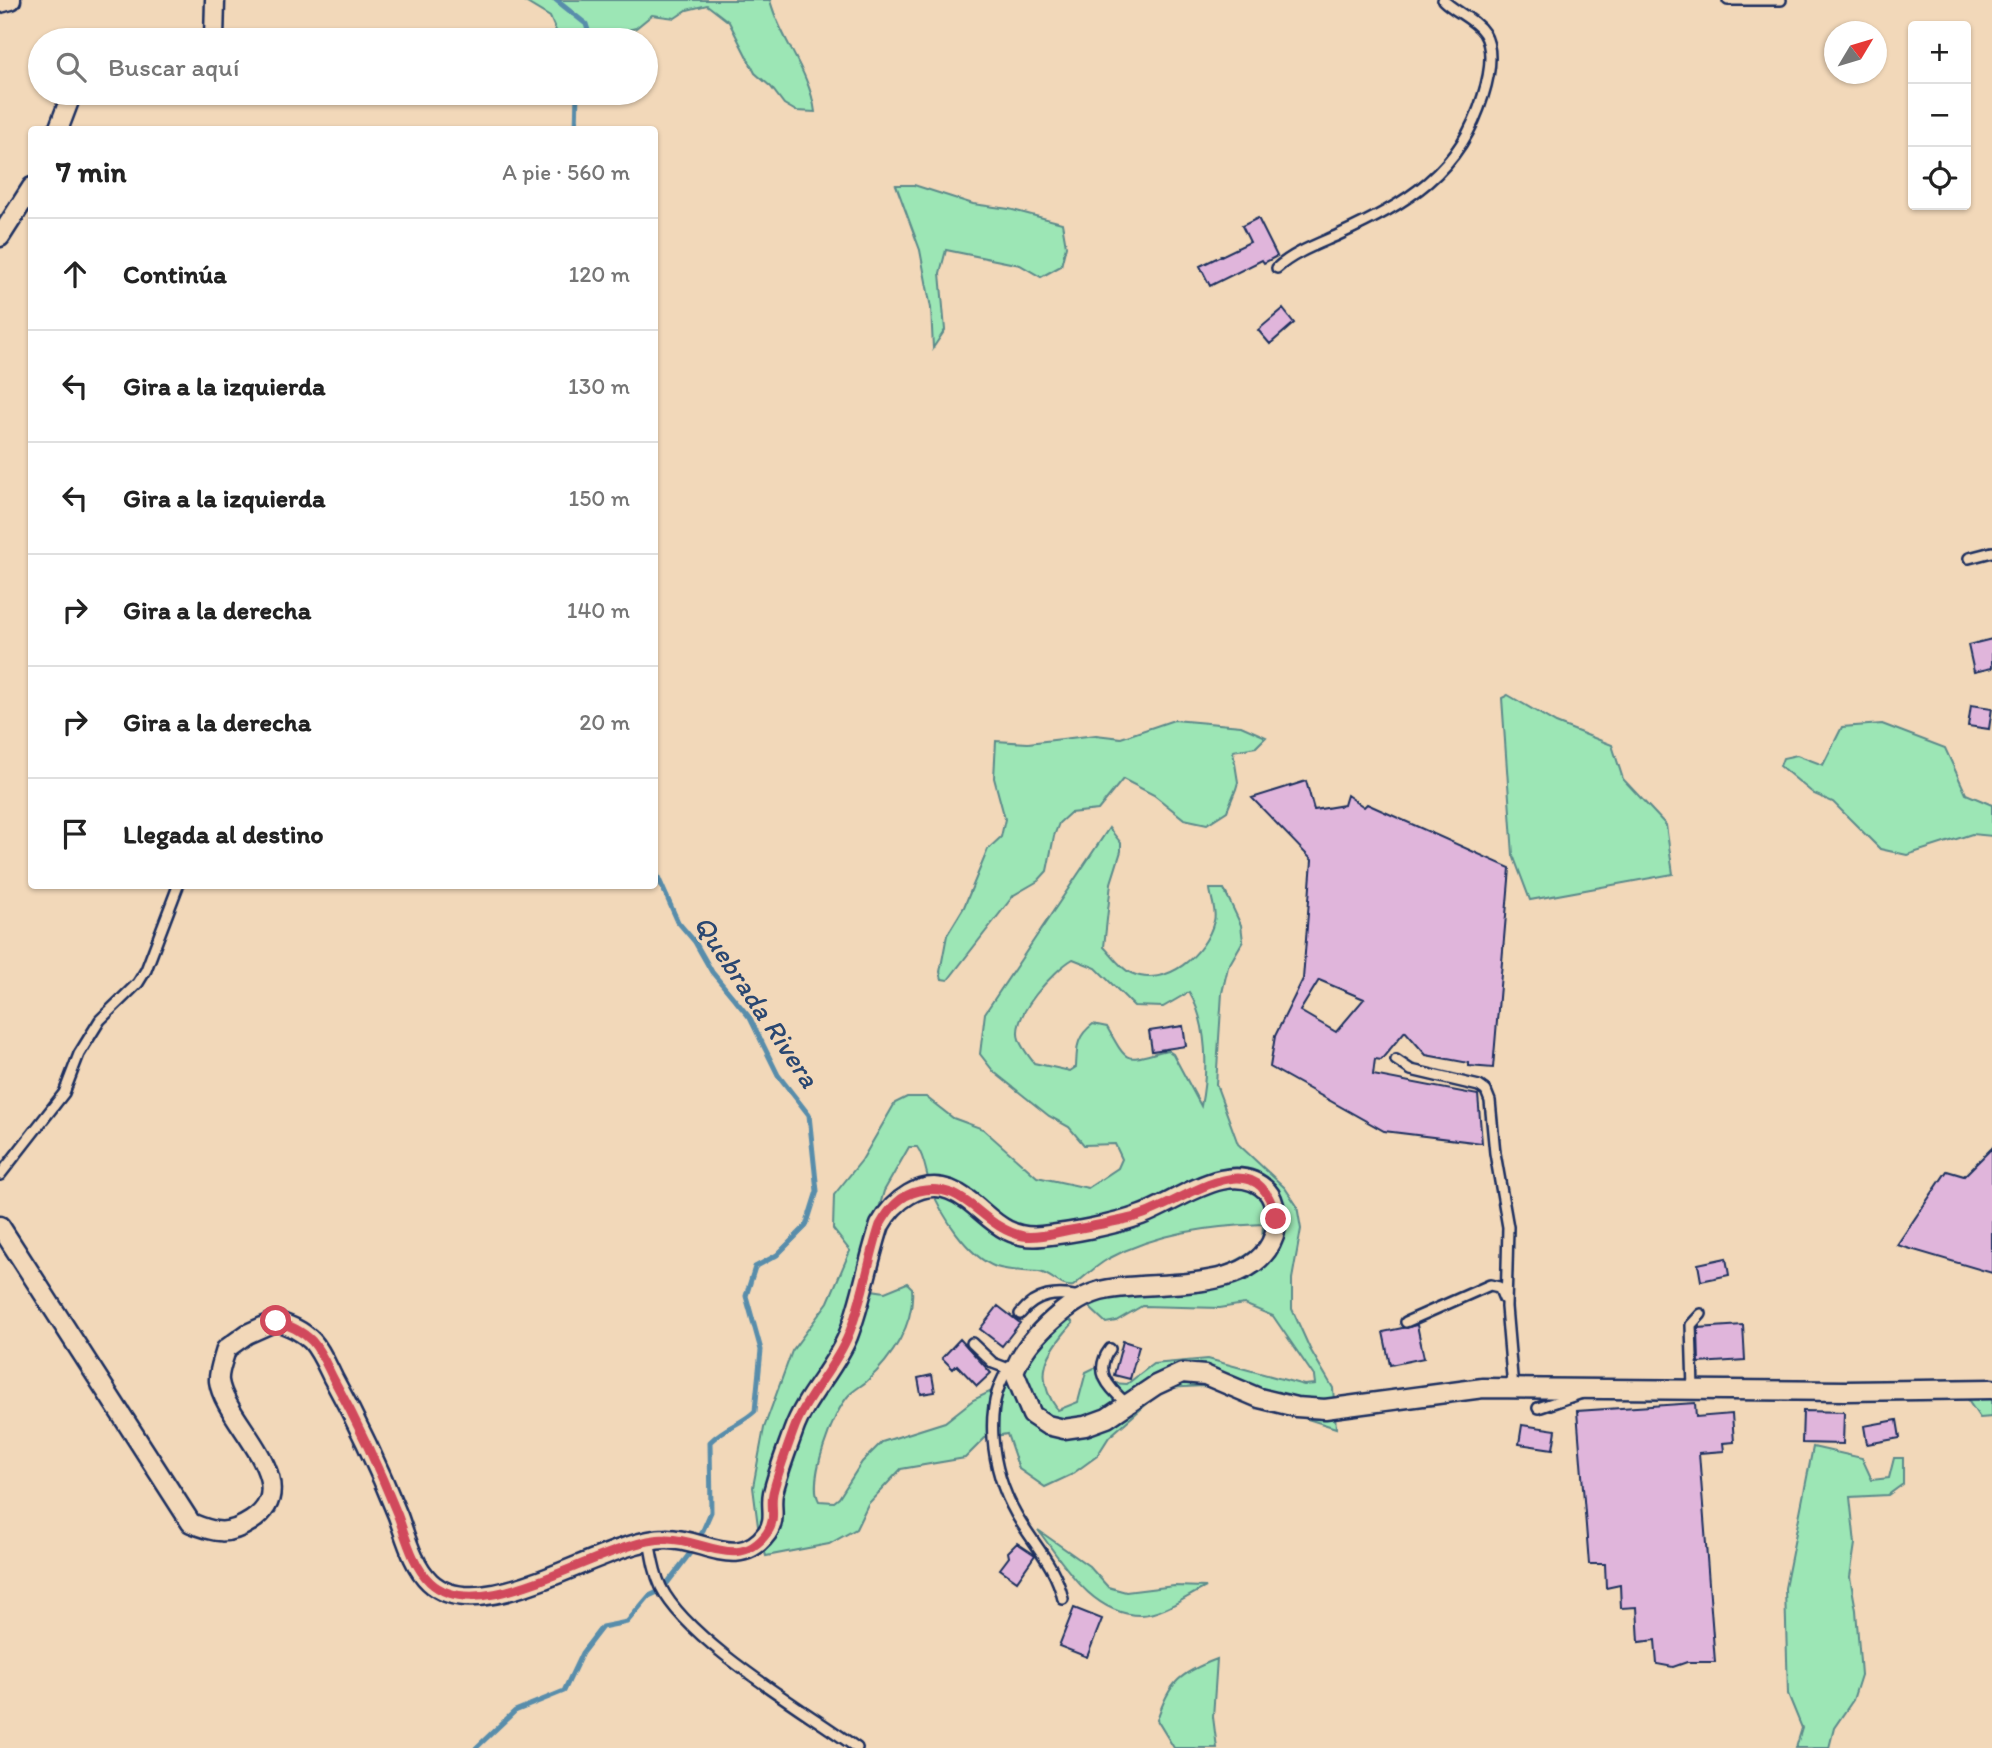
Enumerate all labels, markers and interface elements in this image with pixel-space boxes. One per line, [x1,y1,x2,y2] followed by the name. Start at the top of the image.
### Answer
[1824,21,1887,84] north arrow
[1908,21,1971,210] map controls
[1908,21,1971,84] button: +
[28,28,658,105] search box
[52,48,90,86] icon: search
[108,51,239,83] text: Buscar aquí
[1908,84,1971,147] button: −
[1908,147,1971,210] button: locate
[56,153,127,190] text: 7 min
[502,158,630,186] text: A pie · 560 m
[56,255,94,293] icon: ahead
[123,258,227,290] text: Continúa
[569,260,630,288] text: 120 m
[56,367,94,405] icon: left
[123,370,326,402] text: Gira a la izquierda
[568,372,630,400] text: 130 m
[56,479,94,517] icon: left
[123,482,326,514] text: Gira a la izquierda
[569,484,630,512] text: 150 m
[56,591,94,629] icon: right
[123,594,311,626] text: Gira a la derecha
[567,596,630,624] text: 140 m
[56,703,94,741] icon: right
[123,706,311,738] text: Gira a la derecha
[579,708,630,736] text: 20 m
[56,815,94,853] icon: arrive
[123,818,324,850] text: Llegada al destino
[687,908,827,1094] water label: Quebrada Rivera
[1260,1203,1291,1234] route end
[260,1305,291,1336] route start

